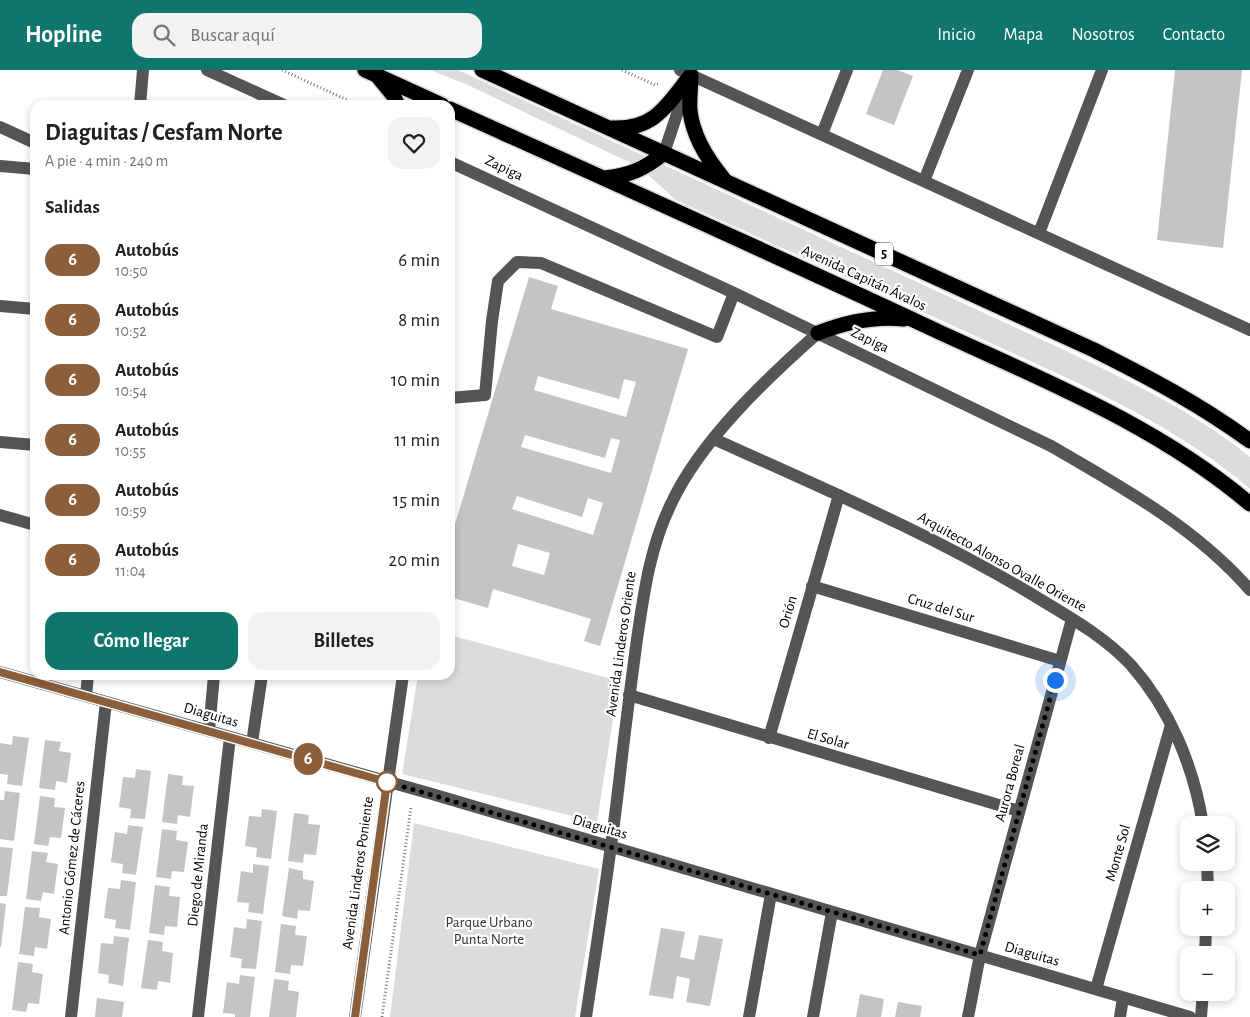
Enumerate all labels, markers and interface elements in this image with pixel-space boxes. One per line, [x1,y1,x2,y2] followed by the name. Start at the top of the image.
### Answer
[132,13,482,58] search box
[150,21,178,49] icon: search
[25,23,102,47] text: Hopline
[190,26,275,45] text: Buscar aquí
[937,26,976,44] text: Inicio
[1004,26,1043,44] text: Mapa
[1071,26,1135,44] text: Nosotros
[1163,26,1225,44] text: Contacto
[388,117,440,169] button: heart
[45,121,283,145] text: Diaguitas / Cesfam Norte
[45,153,168,169] text: A pie · 4 min · 240 m
[483,153,525,183] street label: Zapiga
[45,198,100,217] text: Salidas
[115,241,179,260] text: Autobús
[799,241,930,313] street label: Avenida Capitán Ávalos
[875,242,893,265] road number: 5
[68,251,77,269] text: 6
[398,251,440,270] text: 6 min
[115,263,148,279] text: 10:50
[115,301,179,320] text: Autobús
[68,311,77,329] text: 6
[398,311,440,330] text: 8 min
[115,323,147,339] text: 10:52
[849,324,891,356] street label: Zapiga
[115,361,179,380] text: Autobús
[68,371,77,389] text: 6
[391,371,440,390] text: 10 min
[115,383,147,399] text: 10:54
[115,421,179,440] text: Autobús
[68,431,77,449] text: 6
[394,431,440,450] text: 11 min
[115,443,146,459] text: 10:55
[115,481,179,500] text: Autobús
[68,491,77,509] text: 6
[393,491,440,510] text: 15 min
[115,503,147,519] text: 10:59
[915,509,1089,615] street label: Arquitecto Alonso Ovalle Oriente
[115,541,179,560] text: Autobús
[68,551,77,569] text: 6
[389,551,440,570] text: 20 min
[115,563,146,579] text: 11:04
[603,570,639,718] street label: Avenida Linderos Oriente
[906,591,976,625] street label: Cruz del Sur
[776,594,800,630] street label: Orión
[45,612,238,670] button: Cómo llegar
[248,612,440,670] button: Billetes
[1043,668,1068,693] your location
[182,700,240,730] street label: Diaguitas
[805,726,851,752] street label: El Solar
[292,743,324,775] line badge: 6
[992,743,1028,823] street label: Aurora Boreal
[304,750,312,768] text: 6
[376,771,398,793] unlabelled marker
[56,780,88,936] street label: Antonio Gómez de Cáceres
[340,795,376,950] street label: Avenida Linderos Poniente
[571,812,629,842] street label: Diaguitas
[1180,816,1235,1001] map controls
[1180,816,1235,871] button: layers
[185,823,211,927] street label: Diego de Miranda
[1103,823,1133,883] street label: Monte Sol
[1180,881,1235,936] button: +
[445,915,533,947] park label: Parque Urbano Punta Norte
[1003,939,1061,969] street label: Diaguitas
[1180,946,1235,1001] button: −

